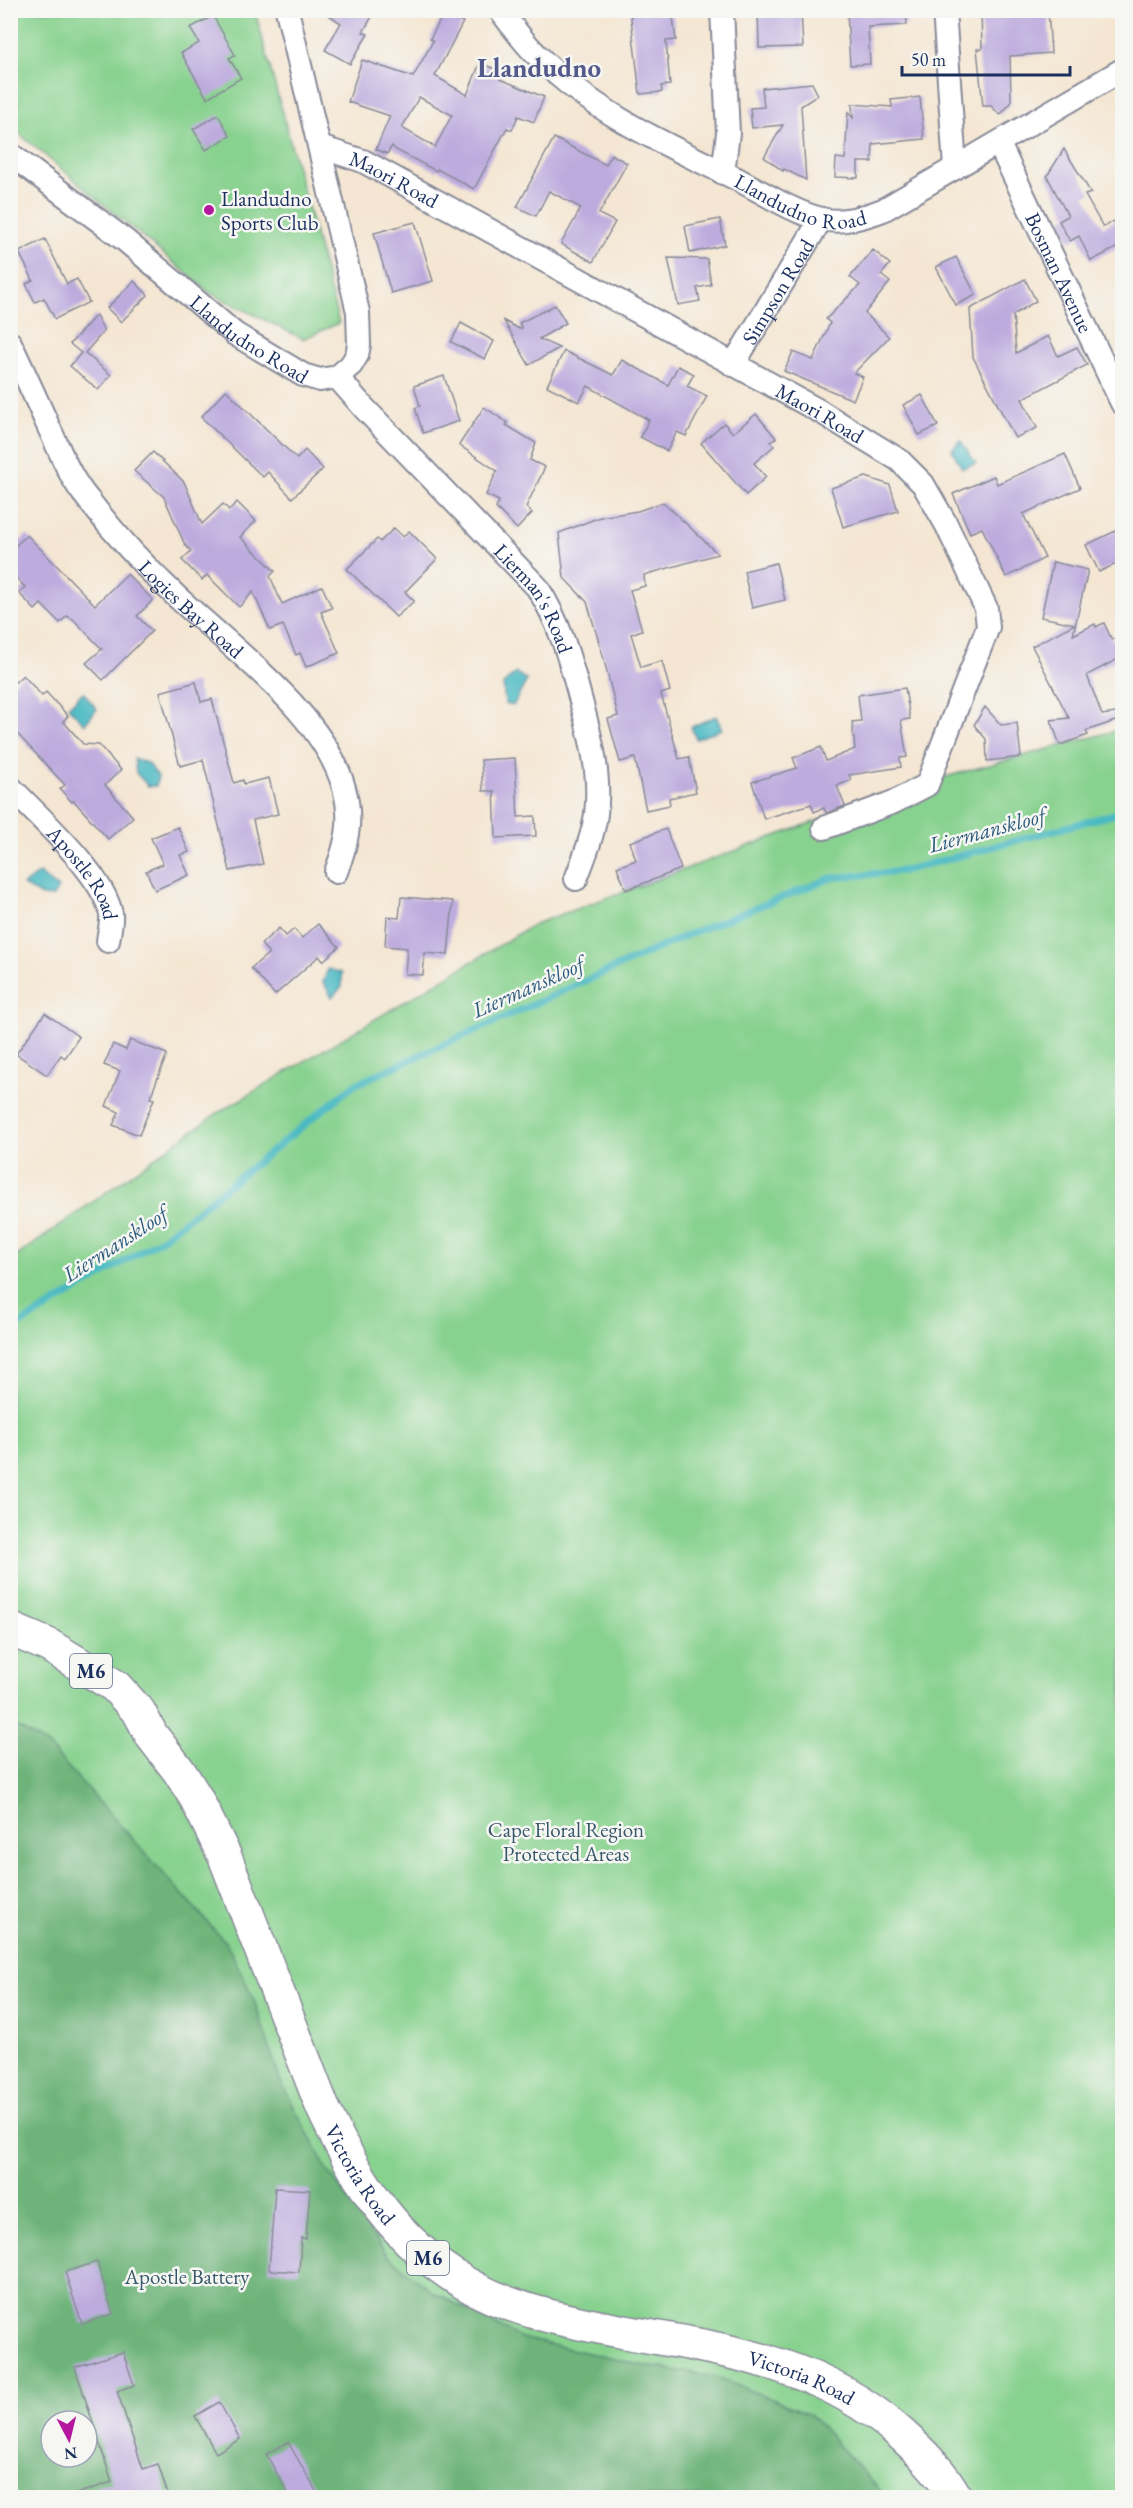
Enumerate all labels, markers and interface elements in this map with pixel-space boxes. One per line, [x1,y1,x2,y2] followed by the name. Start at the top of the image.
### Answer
[902,39,1070,77] scale bar
[911,48,946,71] text: 50 m
[477,50,601,85] district label: Llandudno
[346,144,444,214] street label: Maori Road
[730,167,869,235] street label: Llandudno Road
[221,185,319,236] place label: Llandudno Sports Club
[202,203,216,217] marker: Llandudno Sports Club
[1020,208,1100,337] street label: Bosman Avenue
[735,233,820,349] street label: Simpson Road
[185,288,314,389] street label: Llandudno Road
[771,376,870,449] street label: Maori Road
[488,537,580,657] street label: Lierman's Road
[133,554,250,664] street label: Logies Bay Road
[924,799,1053,860] water label: Liermanskloof
[41,818,125,921] street label: Apostle Road
[466,947,593,1025] water label: Liermanskloof
[56,1197,177,1289] water label: Liermanskloof
[70,1654,112,1688] road number: M6
[488,1816,644,1867] park label: Cape Floral Region Protected Areas
[319,2120,402,2230] street label: Victoria Road
[407,2241,449,2275] road number: M6
[124,2263,250,2290] park label: Apostle Battery
[745,2343,860,2411] street label: Victoria Road
[39,2409,99,2469] north arrow
[63,2442,78,2465] text: N

